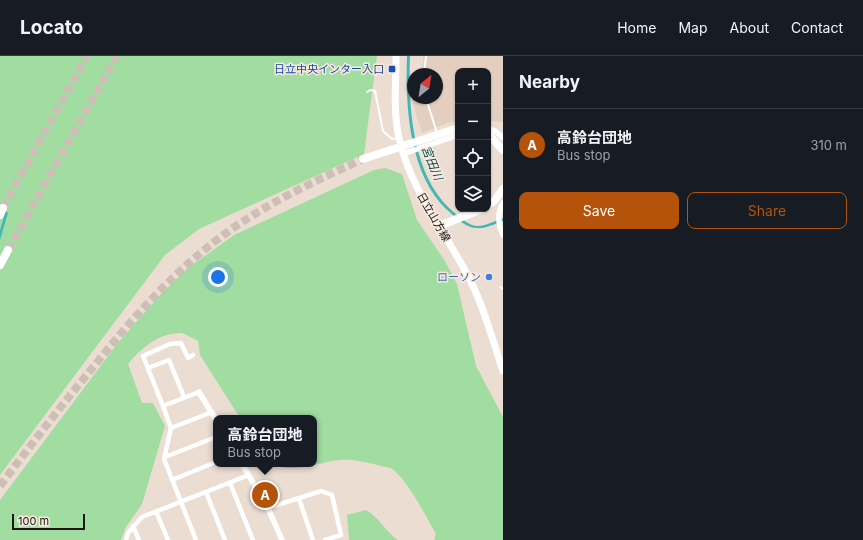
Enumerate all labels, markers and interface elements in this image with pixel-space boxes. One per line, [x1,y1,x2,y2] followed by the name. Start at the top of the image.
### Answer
[20,16,83,39] text: Locato
[617,19,656,36] text: Home
[678,19,708,36] text: Map
[730,19,769,36] text: About
[791,19,843,36] text: Contact
[274,62,384,76] place label: 日立中央インター入口
[387,64,397,74] marker: 日立中央インター入口
[407,68,443,104] north arrow
[455,68,491,212] map controls
[455,68,491,104] button: +
[519,72,580,92] text: Nearby
[455,104,491,140] button: −
[557,128,632,147] text: 高鈴台団地
[527,137,537,153] text: A
[810,137,847,153] text: 310 m
[455,140,491,176] button: locate
[419,143,447,184] water label: 宮田川
[557,147,610,163] text: Bus stop
[455,176,491,212] button: layers
[414,190,454,244] street label: 日立山方線
[519,192,679,229] button: Save
[687,192,847,229] button: Share
[208,267,228,287] your location
[437,270,481,284] place label: ローソン
[484,272,494,282] marker: ローソン
[213,415,317,467] popup
[227,425,303,444] text: 高鈴台団地
[227,444,281,460] text: Bus stop
[252,480,278,510] pin: A
[12,512,85,531] scale bar
[18,514,49,528] text: 100 m

